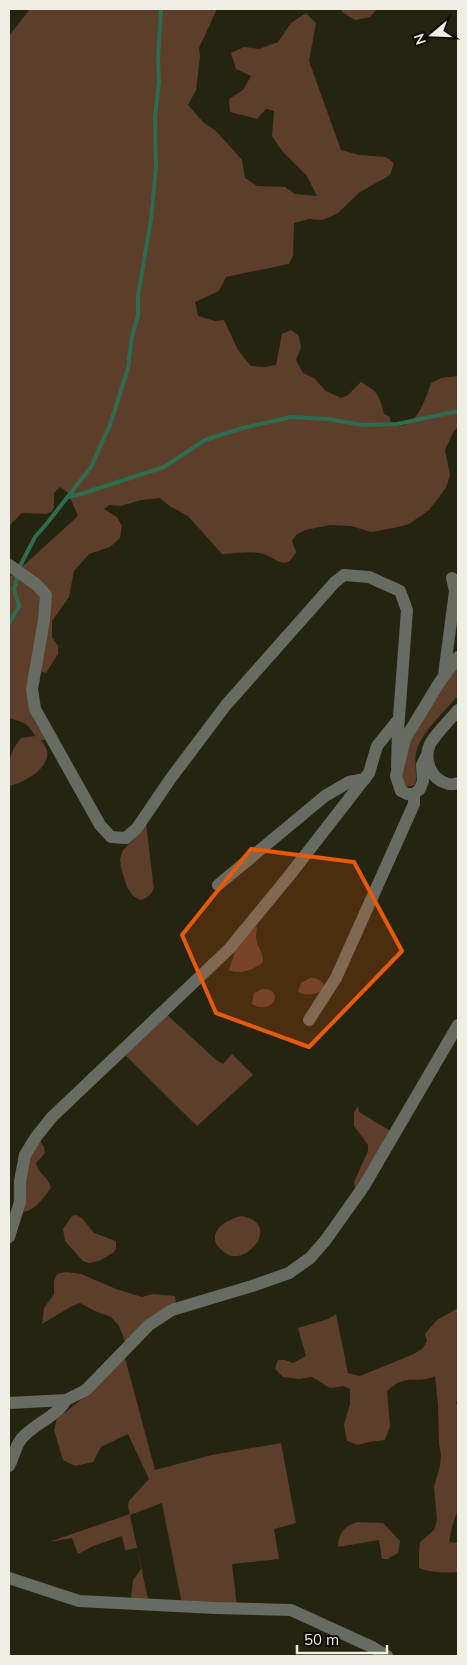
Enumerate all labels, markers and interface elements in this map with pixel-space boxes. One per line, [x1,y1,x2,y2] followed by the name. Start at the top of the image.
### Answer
[407,10,457,60] north arrow
[409,31,430,47] text: N
[297,1622,387,1654] scale bar
[304,1630,339,1649] text: 50 m

